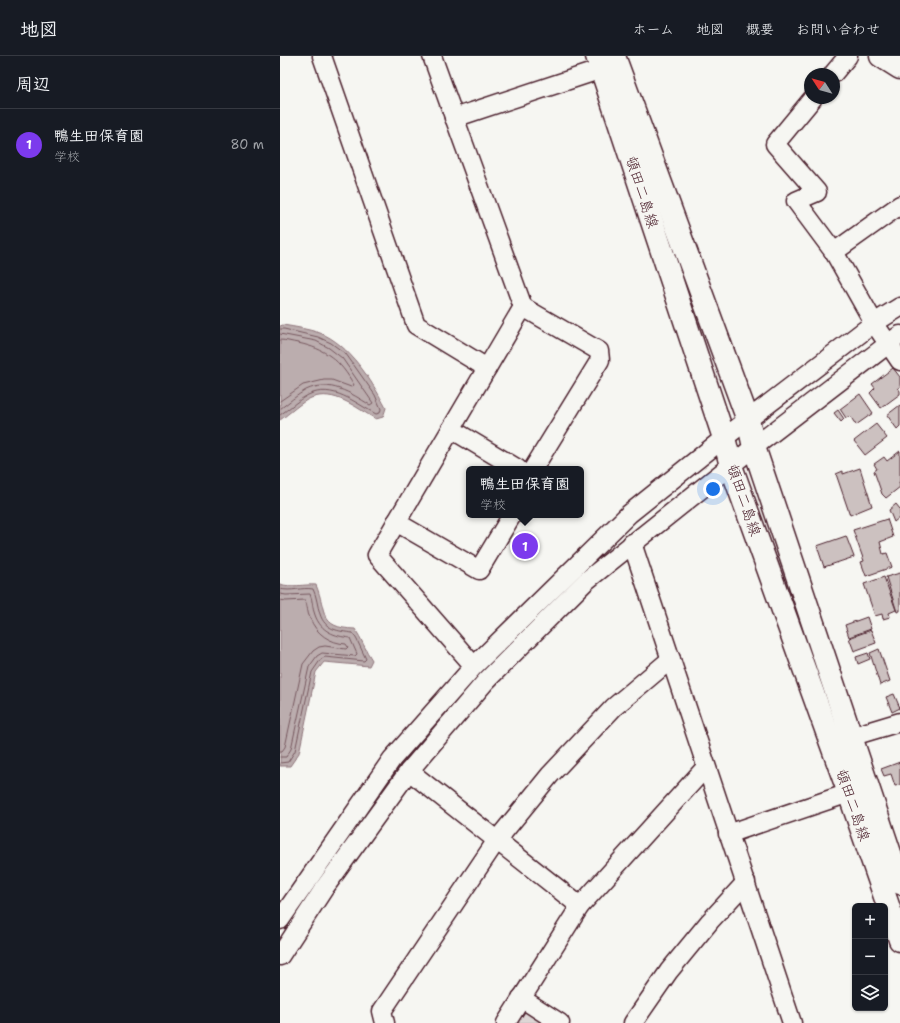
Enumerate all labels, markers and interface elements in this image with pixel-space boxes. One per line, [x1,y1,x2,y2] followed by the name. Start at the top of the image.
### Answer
[20,17,58,42] text: 地図
[633,20,674,38] text: ホーム
[696,20,724,38] text: 地図
[746,20,774,38] text: 概要
[796,20,880,38] text: お問い合わせ
[804,68,840,104] north arrow
[16,73,50,95] text: 周辺
[54,126,144,146] text: 鴨生田保育園
[26,136,32,153] text: 1
[230,136,264,153] text: 80 m
[54,148,80,165] text: 学校
[621,153,663,231] street label: 頓田二島線
[722,461,766,539] street label: 頓田二島線
[466,466,584,518] popup
[480,474,570,494] text: 鴨生田保育園
[703,479,723,499] your location
[480,496,506,513] text: 学校
[512,531,538,561] pin: 1
[831,766,875,844] street label: 頓田二島線
[852,903,888,1011] map controls
[852,903,888,939] button: +
[852,939,888,975] button: −
[852,975,888,1011] button: layers

